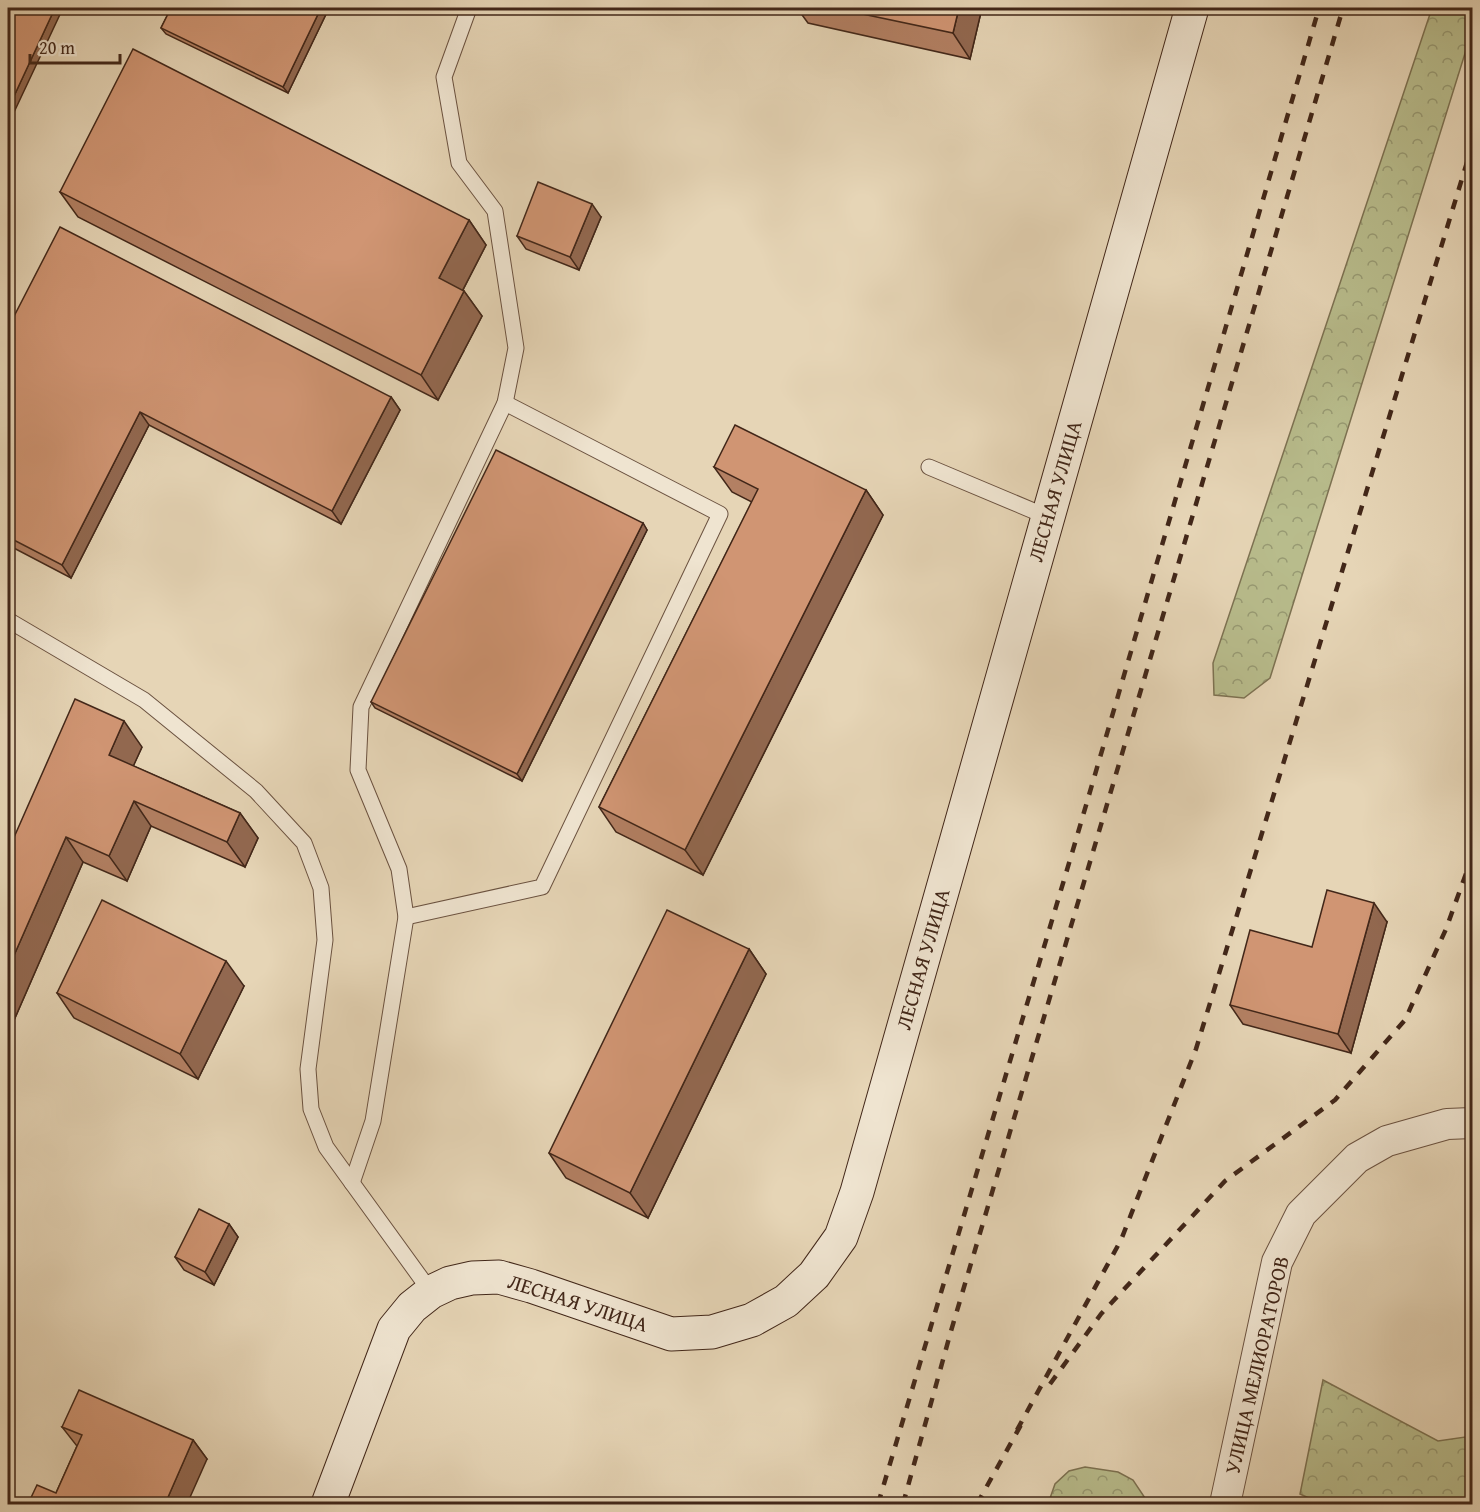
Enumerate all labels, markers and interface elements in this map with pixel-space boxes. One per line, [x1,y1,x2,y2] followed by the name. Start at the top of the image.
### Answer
[30,27,120,65] scale bar
[39,34,75,61] text: 20 m
[1020,416,1090,565] street label: ЛЕСНАЯ УЛИЦА
[888,884,958,1033] street label: ЛЕСНАЯ УЛИЦА
[1216,1253,1297,1477] street label: УЛИЦА МЕЛИОРАТОРОВ
[504,1265,652,1340] street label: ЛЕСНАЯ УЛИЦА

